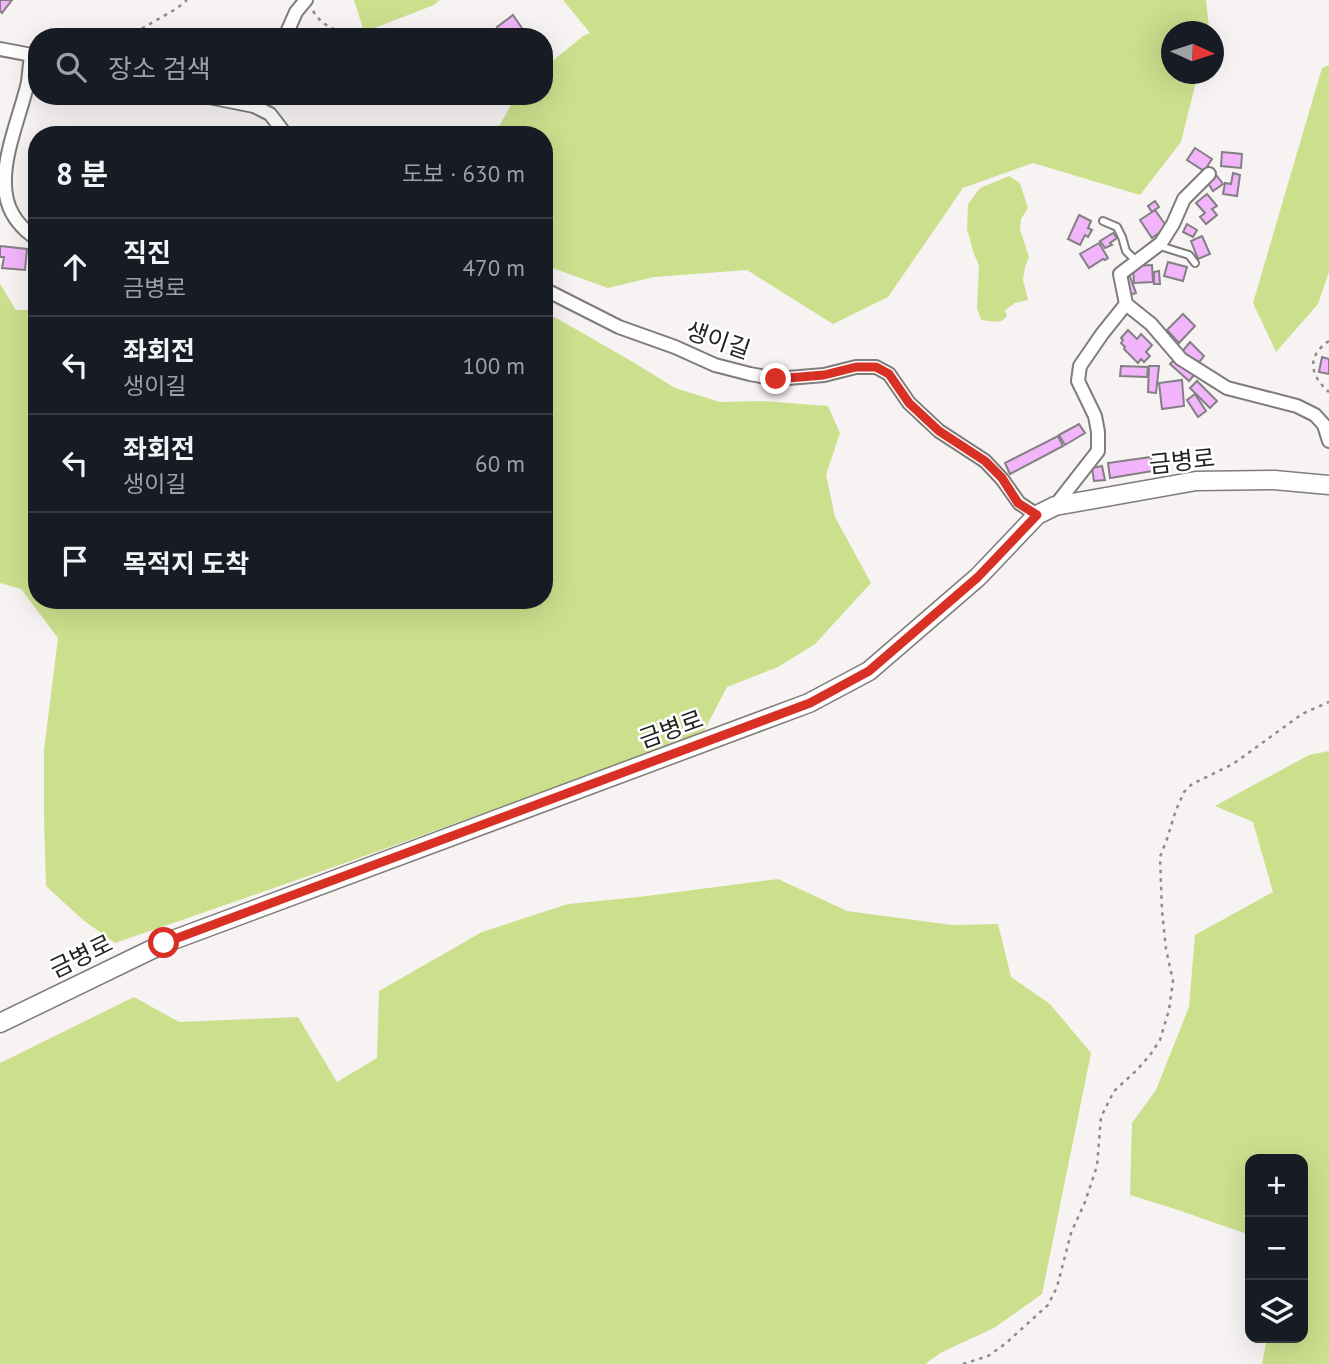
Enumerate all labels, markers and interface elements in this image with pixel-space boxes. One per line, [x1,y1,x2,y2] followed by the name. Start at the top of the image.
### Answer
[1161,21,1224,84] north arrow
[28,28,553,105] search box
[52,48,90,86] icon: search
[108,52,211,85] text: 장소 검색
[56,154,108,193] text: 8 분
[402,159,525,188] text: 도보 · 630 m
[123,236,171,269] text: 직진
[56,248,94,286] icon: ahead
[463,253,525,282] text: 470 m
[123,273,186,302] text: 금병로
[682,315,754,365] street label: 생이길
[123,334,195,367] text: 좌회전
[56,346,94,384] icon: left
[463,351,525,380] text: 100 m
[760,363,791,394] route end
[123,371,186,400] text: 생이길
[123,432,195,465] text: 좌회전
[1147,442,1217,480] street label: 금병로
[56,444,94,482] icon: left
[475,449,525,478] text: 60 m
[123,469,186,498] text: 생이길
[56,542,94,580] icon: arrive
[123,547,249,580] text: 목적지 도착
[635,703,707,755] street label: 금병로
[148,927,179,958] route start
[44,928,118,984] street label: 금병로
[1245,1154,1308,1343] map controls
[1245,1154,1308,1217] button: +
[1245,1217,1308,1280] button: −
[1245,1280,1308,1343] button: layers

